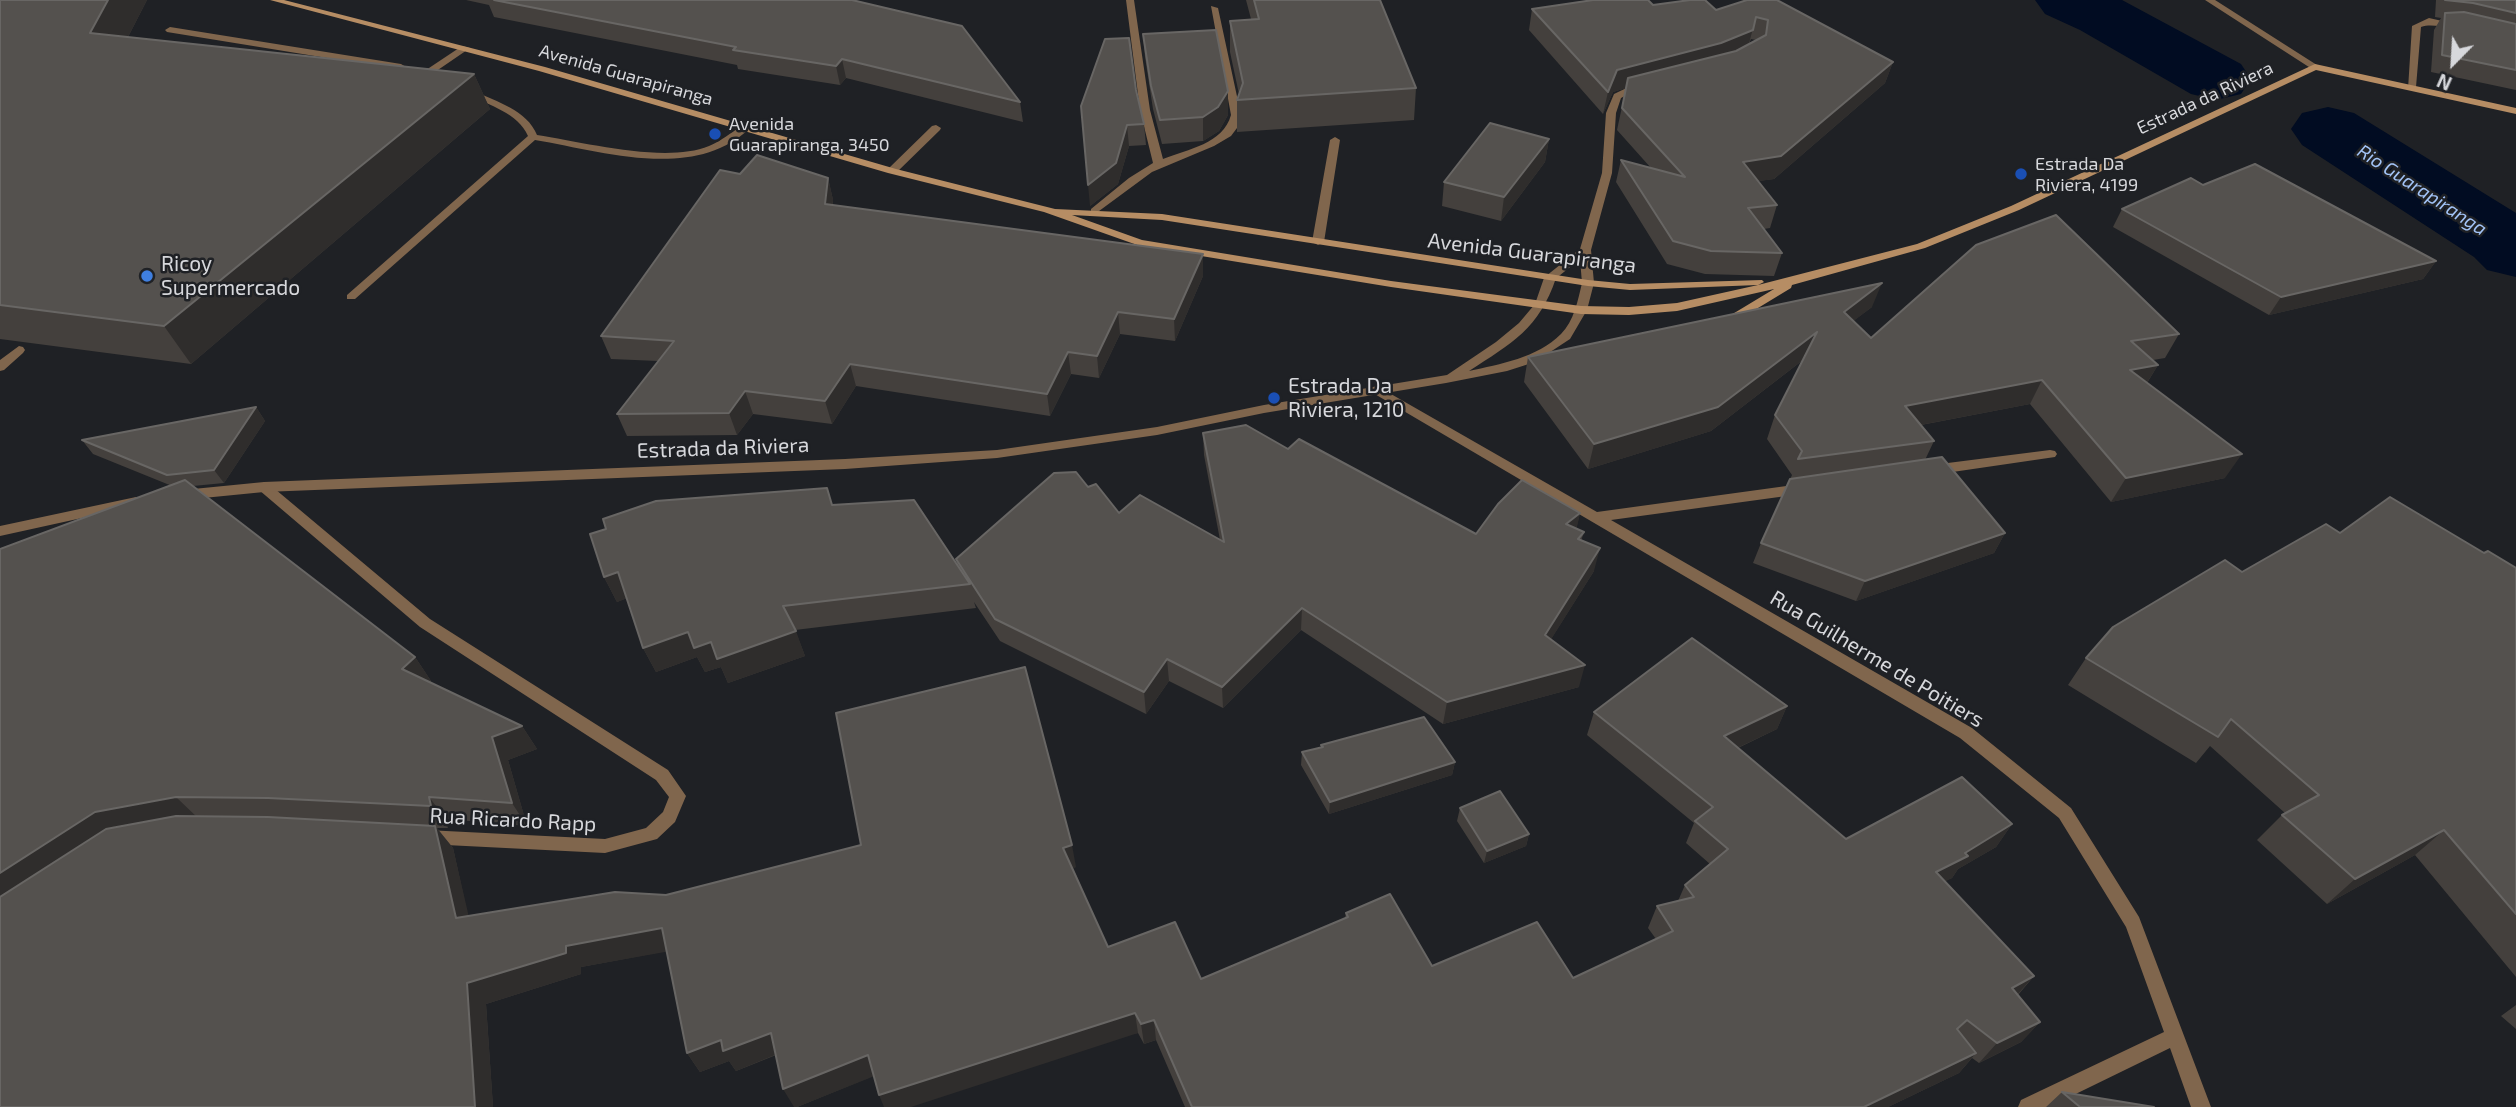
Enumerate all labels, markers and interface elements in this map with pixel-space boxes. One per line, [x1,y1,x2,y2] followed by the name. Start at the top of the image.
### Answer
[2418,28,2488,98] north arrow
[537,40,715,110] street label: Avenida Guarapiranga
[2133,57,2277,139] street label: Estrada da Riviera
[2433,69,2455,96] text: N
[729,113,890,156] place label: Avenida Guarapiranga, 3450
[707,126,723,142] marker: Avenida Guarapiranga, 3450
[2353,140,2491,240] water label: Rio Guarapiranga
[2035,153,2138,196] place label: Estrada Da Riviera, 4199
[2013,166,2029,182] marker: Estrada Da Riviera, 4199
[1426,228,1638,278] street label: Avenida Guarapiranga
[161,251,300,301] place label: Ricoy Supermercado
[139,268,155,284] marker: Ricoy Supermercado
[1288,373,1404,423] place label: Estrada Da Riviera, 1210
[1266,390,1282,406] marker: Estrada Da Riviera, 1210
[636,432,810,464] street label: Estrada da Riviera
[1766,585,1988,733] street label: Rua Guilherme de Poitiers
[429,803,597,837] street label: Rua Ricardo Rapp

